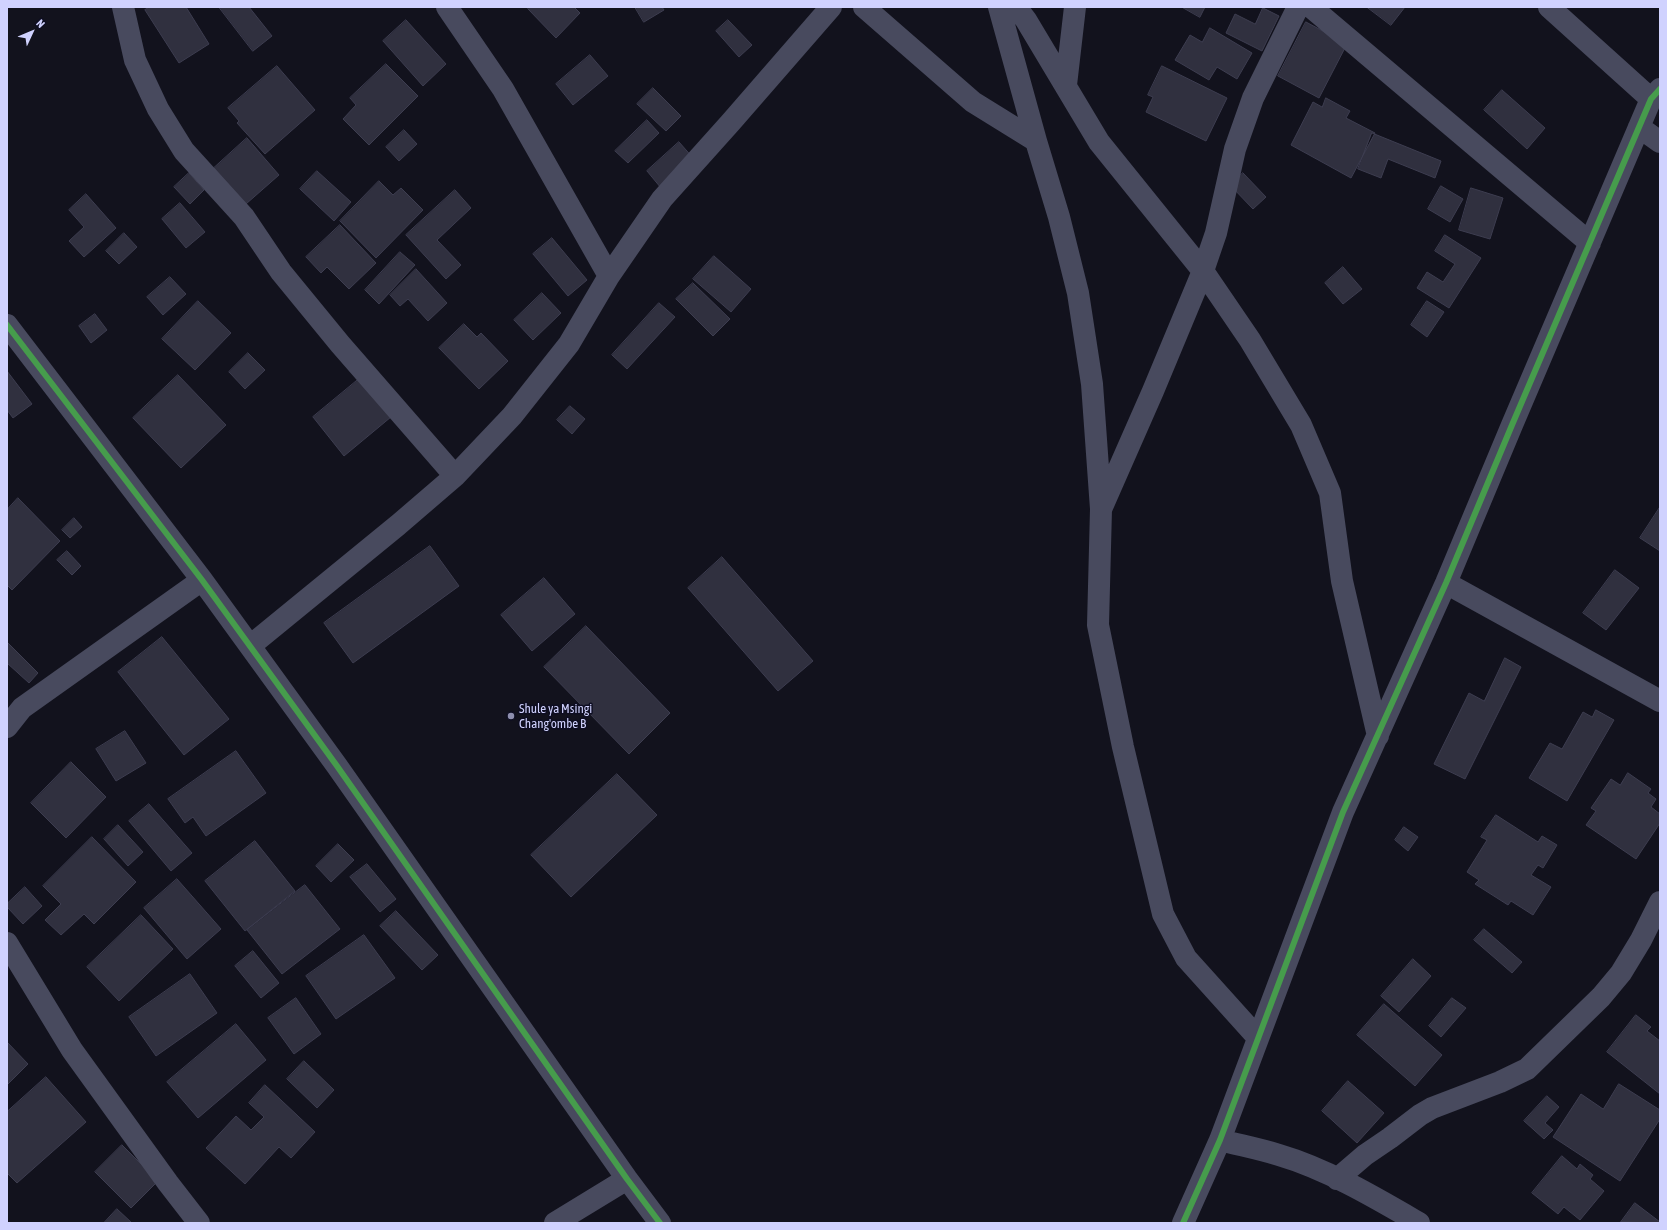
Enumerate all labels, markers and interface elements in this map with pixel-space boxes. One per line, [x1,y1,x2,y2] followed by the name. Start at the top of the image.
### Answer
[12,12,52,52] north arrow
[34,17,47,30] text: N
[519,701,592,732] place label: Shule ya Msingi Chang'ombe B
[506,711,516,721] marker: Shule ya Msingi Chang'ombe B

